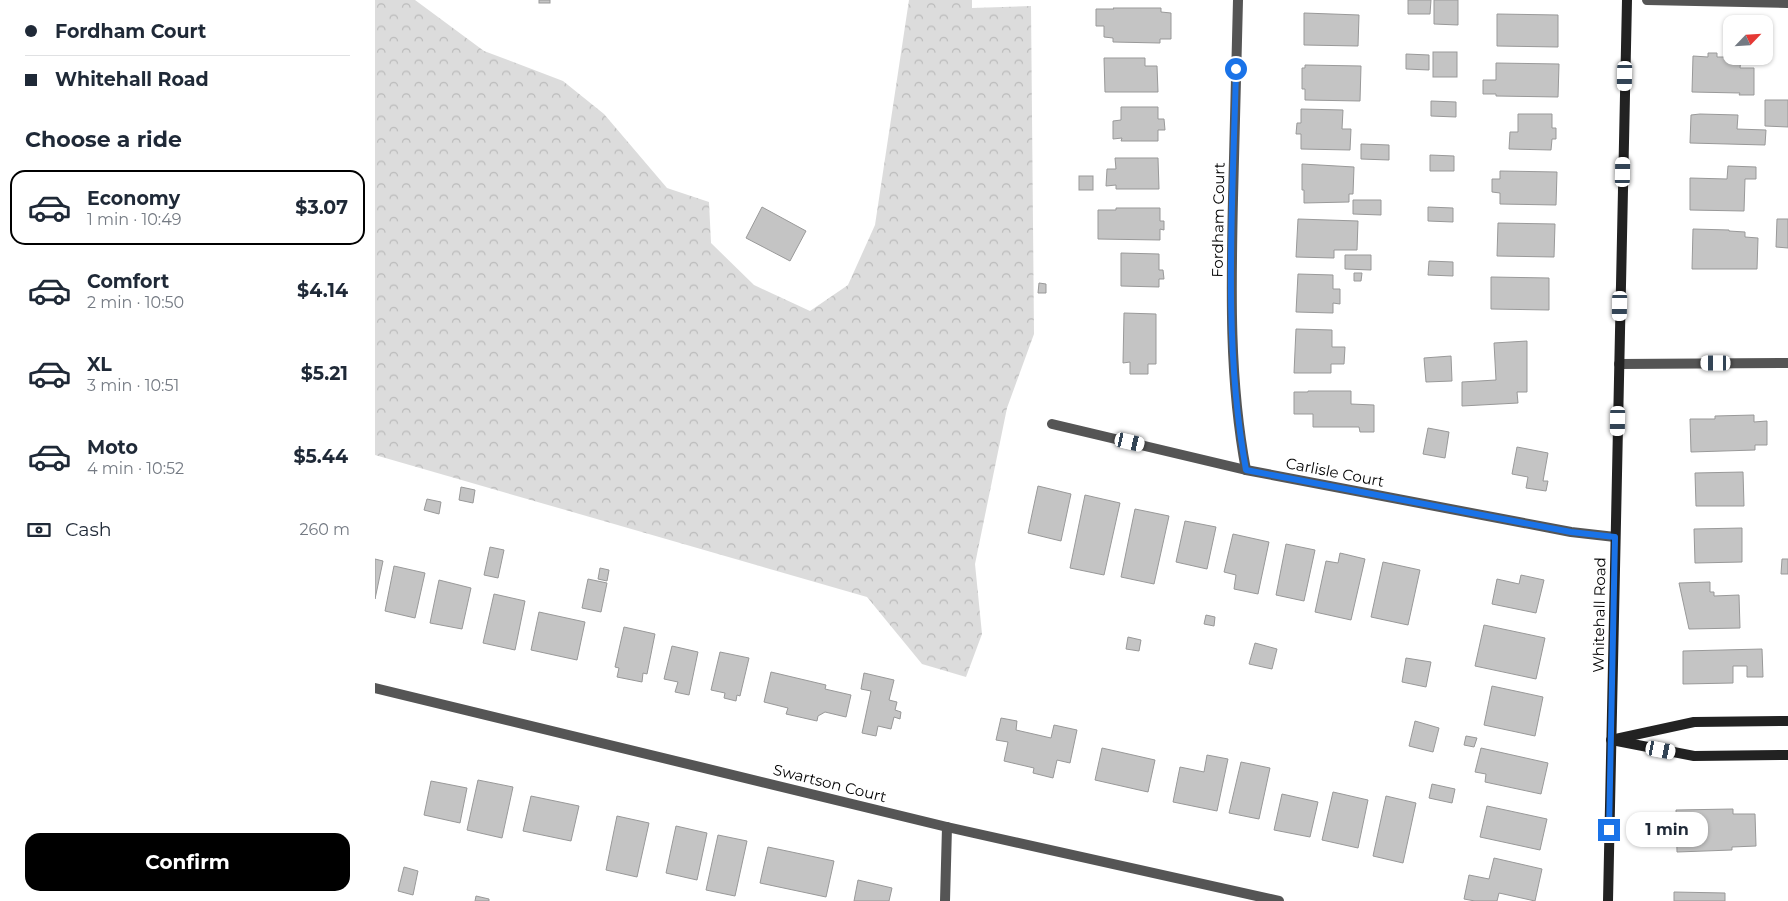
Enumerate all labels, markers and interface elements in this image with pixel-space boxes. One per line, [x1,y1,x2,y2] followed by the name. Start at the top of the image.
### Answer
[1723,15,1773,65] north arrow
[1723,15,1773,65] map controls
[55,20,206,43] text: Fordham Court
[1225,58,1247,80] route start
[1617,61,1632,91] car
[55,68,209,91] text: Whitehall Road
[25,126,182,153] text: Choose a ride
[1615,157,1630,187] car
[1207,162,1229,278] street label: Fordham Court
[27,185,72,230] icon: car
[87,187,180,210] text: Economy
[295,196,348,219] text: $3.07
[87,210,181,229] text: 1 min · 10:49
[27,268,72,313] icon: car
[87,270,169,293] text: Comfort
[297,279,348,302] text: $4.14
[1612,291,1627,321] car
[87,293,184,312] text: 2 min · 10:50
[27,351,72,396] icon: car
[87,353,112,376] text: XL
[1701,356,1731,371] car
[301,362,348,385] text: $5.21
[87,376,179,395] text: 3 min · 10:51
[1610,406,1625,436] car
[1113,431,1146,453] car
[27,434,72,479] icon: car
[87,436,138,459] text: Moto
[293,445,348,468] text: $5.44
[1284,453,1386,491] street label: Carlisle Court
[87,459,184,478] text: 4 min · 10:52
[25,516,53,544] icon: cash
[65,518,112,541] text: Cash
[299,520,350,539] text: 260 m
[1588,557,1610,673] street label: Whitehall Road
[1644,740,1677,760] car
[771,760,889,806] street label: Swartson Court
[1627,812,1709,848] callout: 1 min
[1598,819,1620,841] route end
[1645,820,1689,839] text: 1 min
[25,833,350,891] button: Confirm

